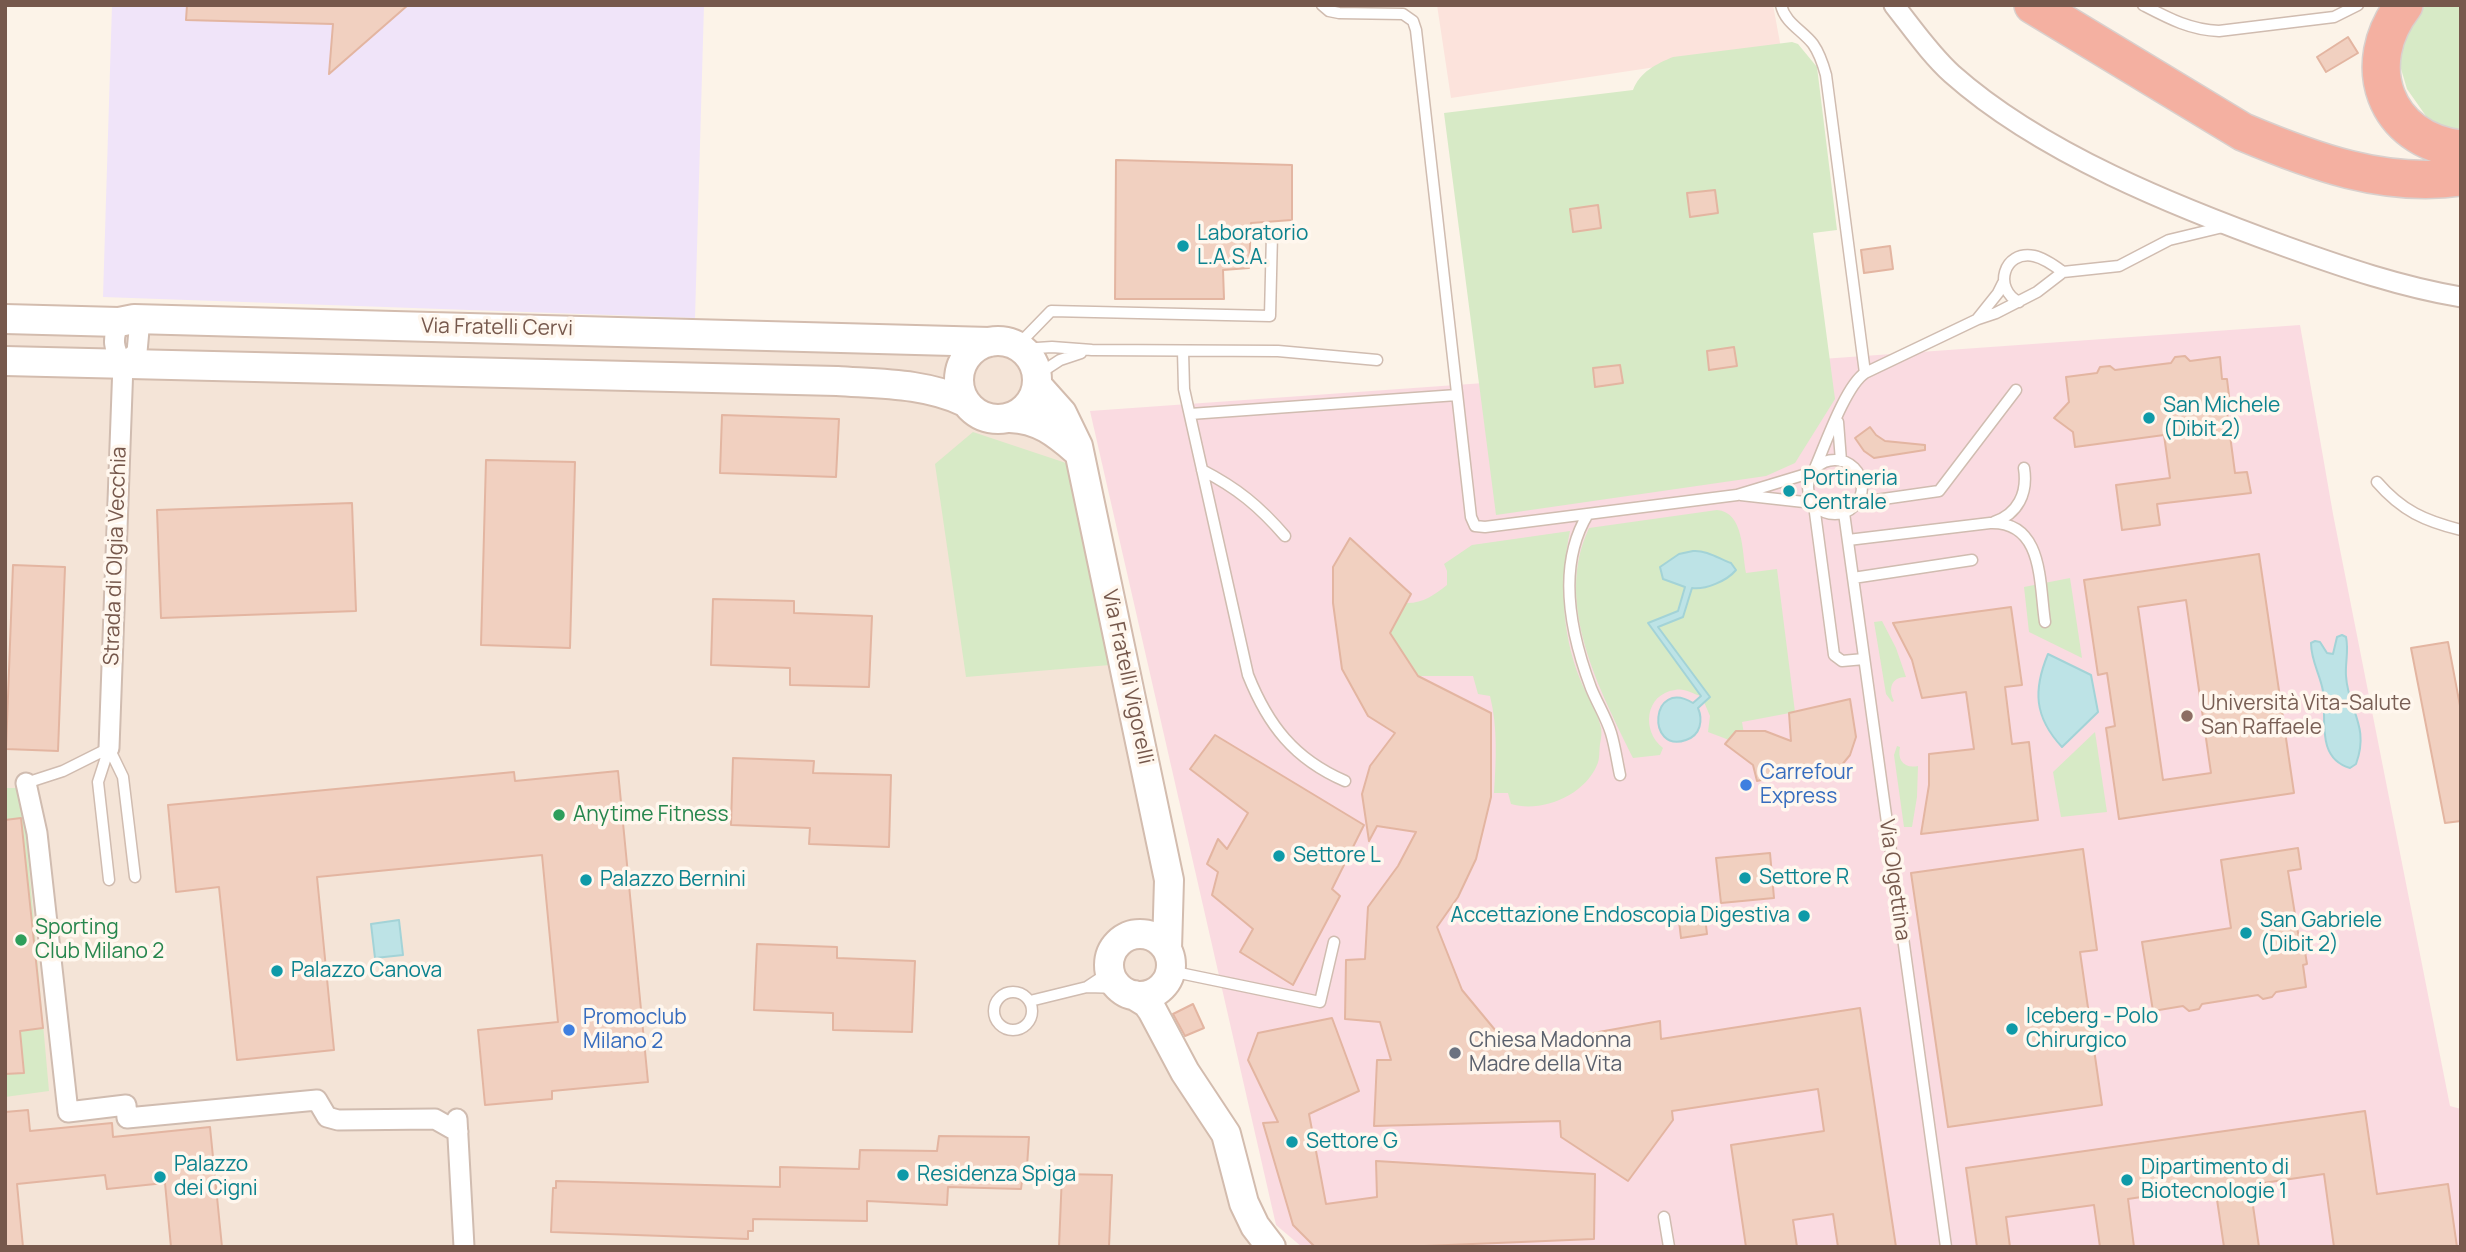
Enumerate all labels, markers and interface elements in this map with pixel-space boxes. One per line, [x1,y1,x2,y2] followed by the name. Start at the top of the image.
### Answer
[1197,221,1308,271] place label: Laboratorio L.A.S.A.
[1175,238,1191,254] marker: Laboratorio L.A.S.A.
[421,314,573,342] street label: Via Fratelli Cervi
[2163,393,2280,443] place label: San Michele (Dibit 2)
[2141,410,2157,426] marker: San Michele (Dibit 2)
[100,446,132,666] street label: Strada di Olgia Vecchia
[1803,466,1898,516] place label: Portineria Centrale
[1781,483,1797,499] marker: Portineria Centrale
[1096,587,1158,767] street label: Via Fratelli Vigorelli
[2201,691,2411,741] place label: Università Vita-Salute San Raffaele
[2179,708,2195,724] marker: Università Vita-Salute San Raffaele
[1760,760,1853,810] place label: Carrefour Express
[1738,777,1754,793] marker: Carrefour Express
[573,802,728,828] place label: Anytime Fitness
[551,807,567,823] marker: Anytime Fitness
[1873,818,1915,942] street label: Via Olgettina
[1293,843,1381,869] place label: Settore L
[1271,848,1287,864] marker: Settore L
[1759,865,1849,891] place label: Settore R
[600,867,746,893] place label: Palazzo Bernini
[1737,870,1753,886] marker: Settore R
[578,872,594,888] marker: Palazzo Bernini
[1450,903,1790,929] place label: Accettazione Endoscopia Digestiva
[1796,908,1812,924] marker: Accettazione Endoscopia Digestiva
[2260,908,2382,958] place label: San Gabriele (Dibit 2)
[35,915,164,965] place label: Sporting Club Milano 2
[2238,925,2254,941] marker: San Gabriele (Dibit 2)
[13,932,29,948] marker: Sporting Club Milano 2
[291,958,442,984] place label: Palazzo Canova
[269,963,285,979] marker: Palazzo Canova
[2026,1004,2158,1054] place label: Iceberg - Polo Chirurgico
[583,1005,687,1055] place label: Promoclub Milano 2
[2004,1021,2020,1037] marker: Iceberg - Polo Chirurgico
[561,1022,577,1038] marker: Promoclub Milano 2
[1469,1028,1631,1078] place label: Chiesa Madonna Madre della Vita
[1447,1045,1463,1061] marker: Chiesa Madonna Madre della Vita
[1306,1129,1398,1155] place label: Settore G
[1284,1134,1300,1150] marker: Settore G
[174,1152,258,1202] place label: Palazzo dei Cigni
[2141,1155,2289,1205] place label: Dipartimento di Biotecnologie 1
[917,1162,1076,1188] place label: Residenza Spiga
[895,1167,911,1183] marker: Residenza Spiga
[152,1169,168,1185] marker: Palazzo dei Cigni
[2119,1172,2135,1188] marker: Dipartimento di Biotecnologie 1

